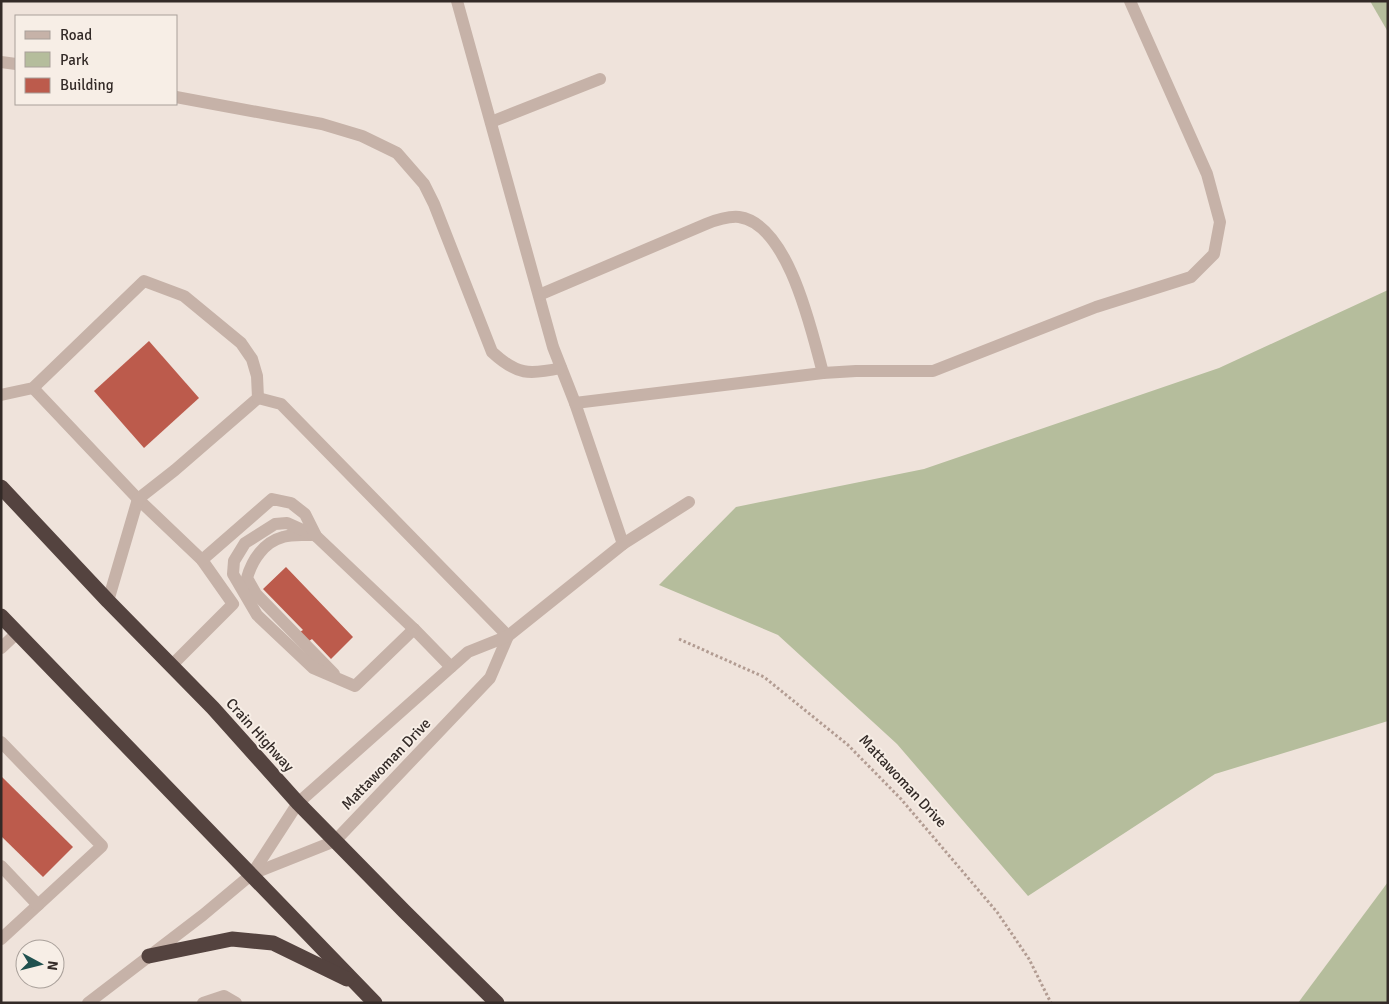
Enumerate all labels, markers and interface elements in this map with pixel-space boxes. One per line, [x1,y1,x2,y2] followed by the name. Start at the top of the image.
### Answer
[15,15,178,105] legend
[60,26,92,44] text: Road
[60,51,89,69] text: Park
[60,76,114,94] text: Building
[222,694,298,776] street label: Crain Highway
[338,714,434,814] street label: Mattawoman Drive
[855,731,951,831] street label: Mattawoman Drive
[15,939,65,989] north arrow
[43,960,61,971] text: N

